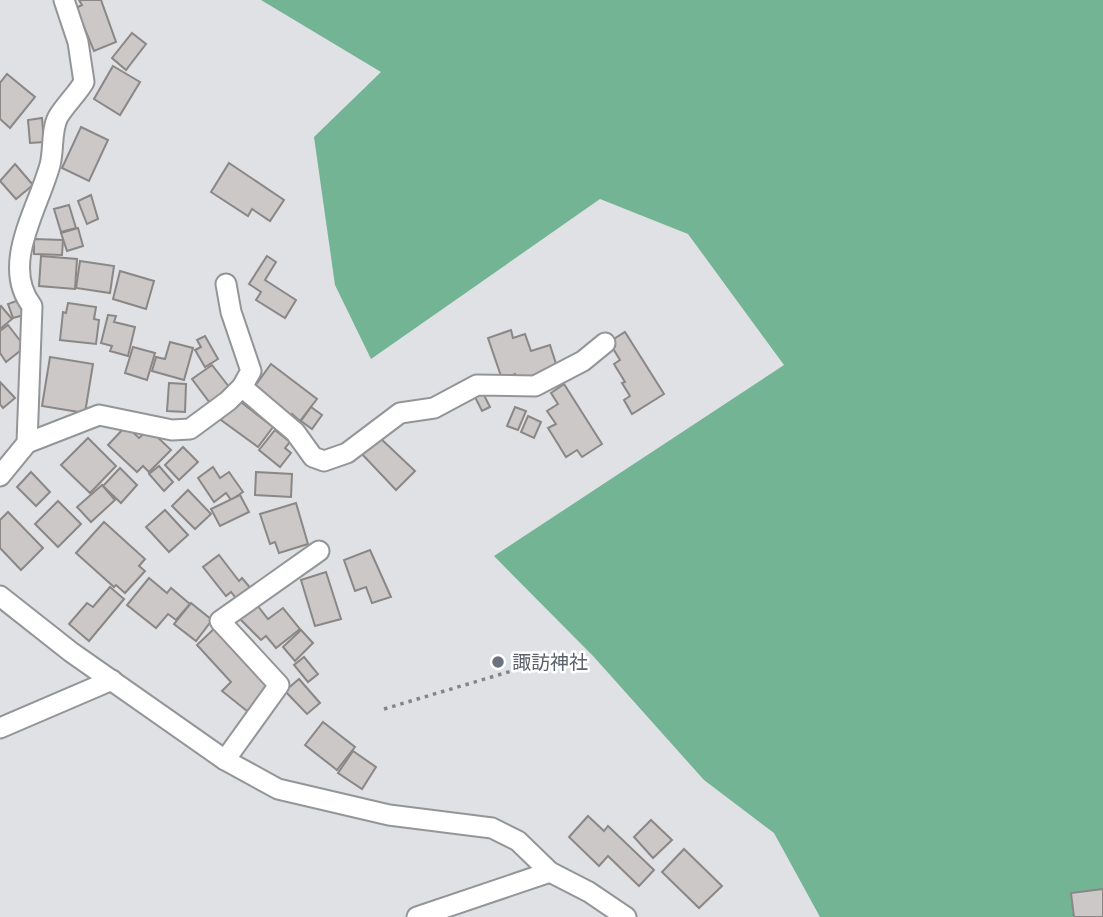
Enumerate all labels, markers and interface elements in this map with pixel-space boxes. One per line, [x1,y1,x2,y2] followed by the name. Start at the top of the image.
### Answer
[512,650,588,675] place label: 諏訪神社
[490,654,506,670] marker: 諏訪神社

